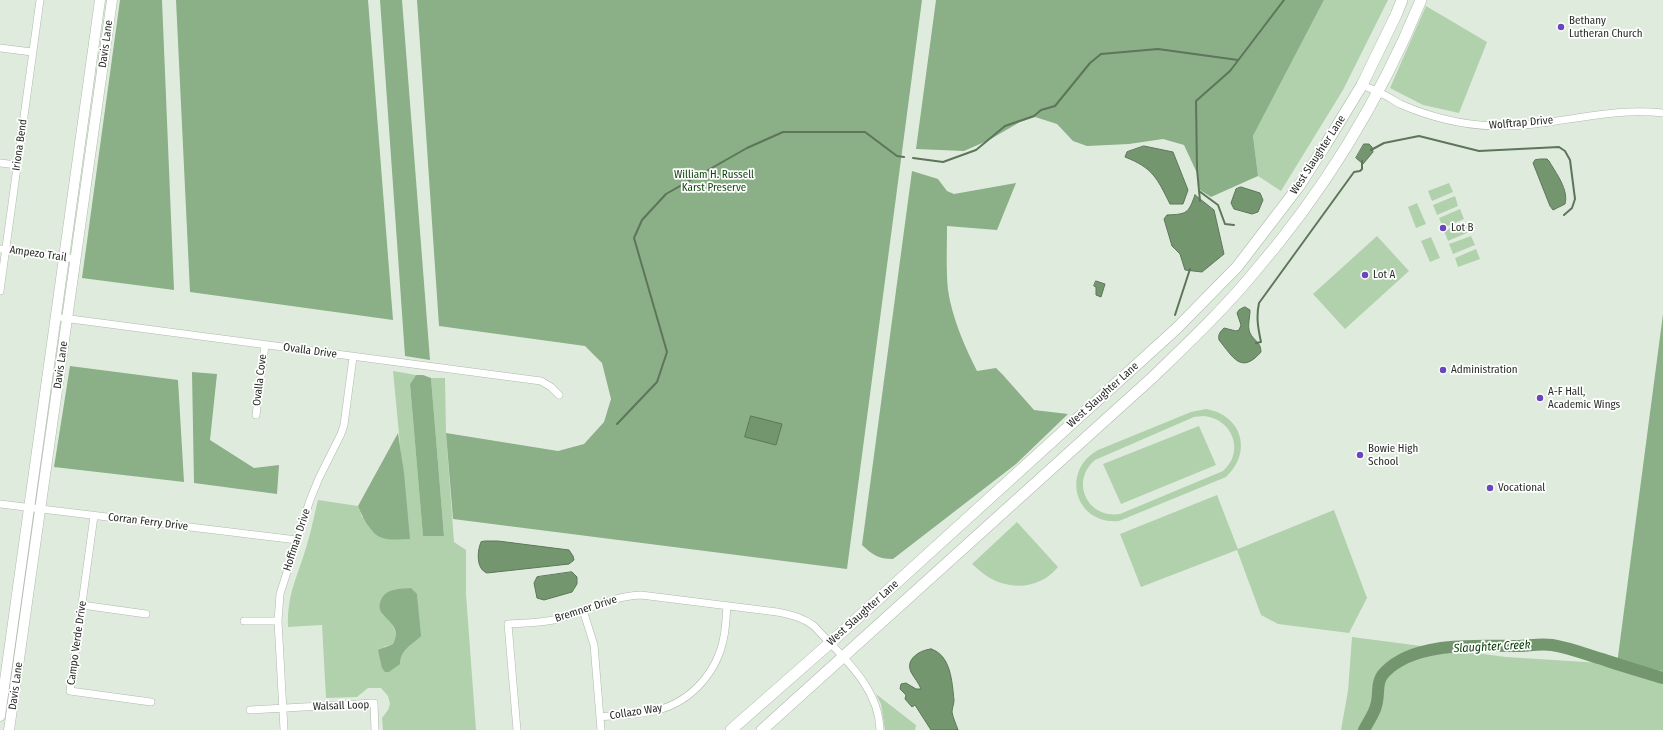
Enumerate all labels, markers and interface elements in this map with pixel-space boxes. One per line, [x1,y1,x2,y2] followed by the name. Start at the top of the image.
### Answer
[1569,14,1643,40] place label: Bethany Lutheran Church
[96,19,116,69] street label: Davis Lane
[1556,22,1566,32] marker: Bethany Lutheran Church
[1288,113,1348,197] street label: West Slaughter Lane
[1488,114,1554,132] street label: Wolftrap Drive
[10,118,30,172] street label: Iriona Bend
[674,168,754,194] park label: William H. Russell Karst Preserve
[1451,221,1474,235] place label: Lot B
[1438,223,1448,233] marker: Lot B
[9,243,67,265] street label: Ampezo Trail
[1373,268,1395,282] place label: Lot A
[1360,270,1370,280] marker: Lot A
[51,340,71,390] street label: Davis Lane
[282,341,338,361] street label: Ovalla Drive
[250,353,270,407] street label: Ovalla Cove
[1065,359,1141,431] street label: West Slaughter Lane
[1451,363,1518,377] place label: Administration
[1438,365,1448,375] marker: Administration
[1548,385,1620,411] place label: A-F Hall, Academic Wings
[1535,393,1545,403] marker: A-F Hall, Academic Wings
[1368,442,1418,468] place label: Bowie High School
[1355,450,1365,460] marker: Bowie High School
[1498,481,1545,495] place label: Vocational
[1485,483,1495,493] marker: Vocational
[281,507,313,573] street label: Hoffman Drive
[107,511,189,533] street label: Corran Ferry Drive
[825,577,901,649] street label: West Slaughter Lane
[553,593,619,625] street label: Bremner Drive
[65,600,89,686] street label: Campo Verde Drive
[1453,638,1531,656] water label: Slaughter Creek
[6,661,26,711] street label: Davis Lane
[313,698,369,714] street label: Walsall Loop
[609,701,663,723] street label: Collazo Way

